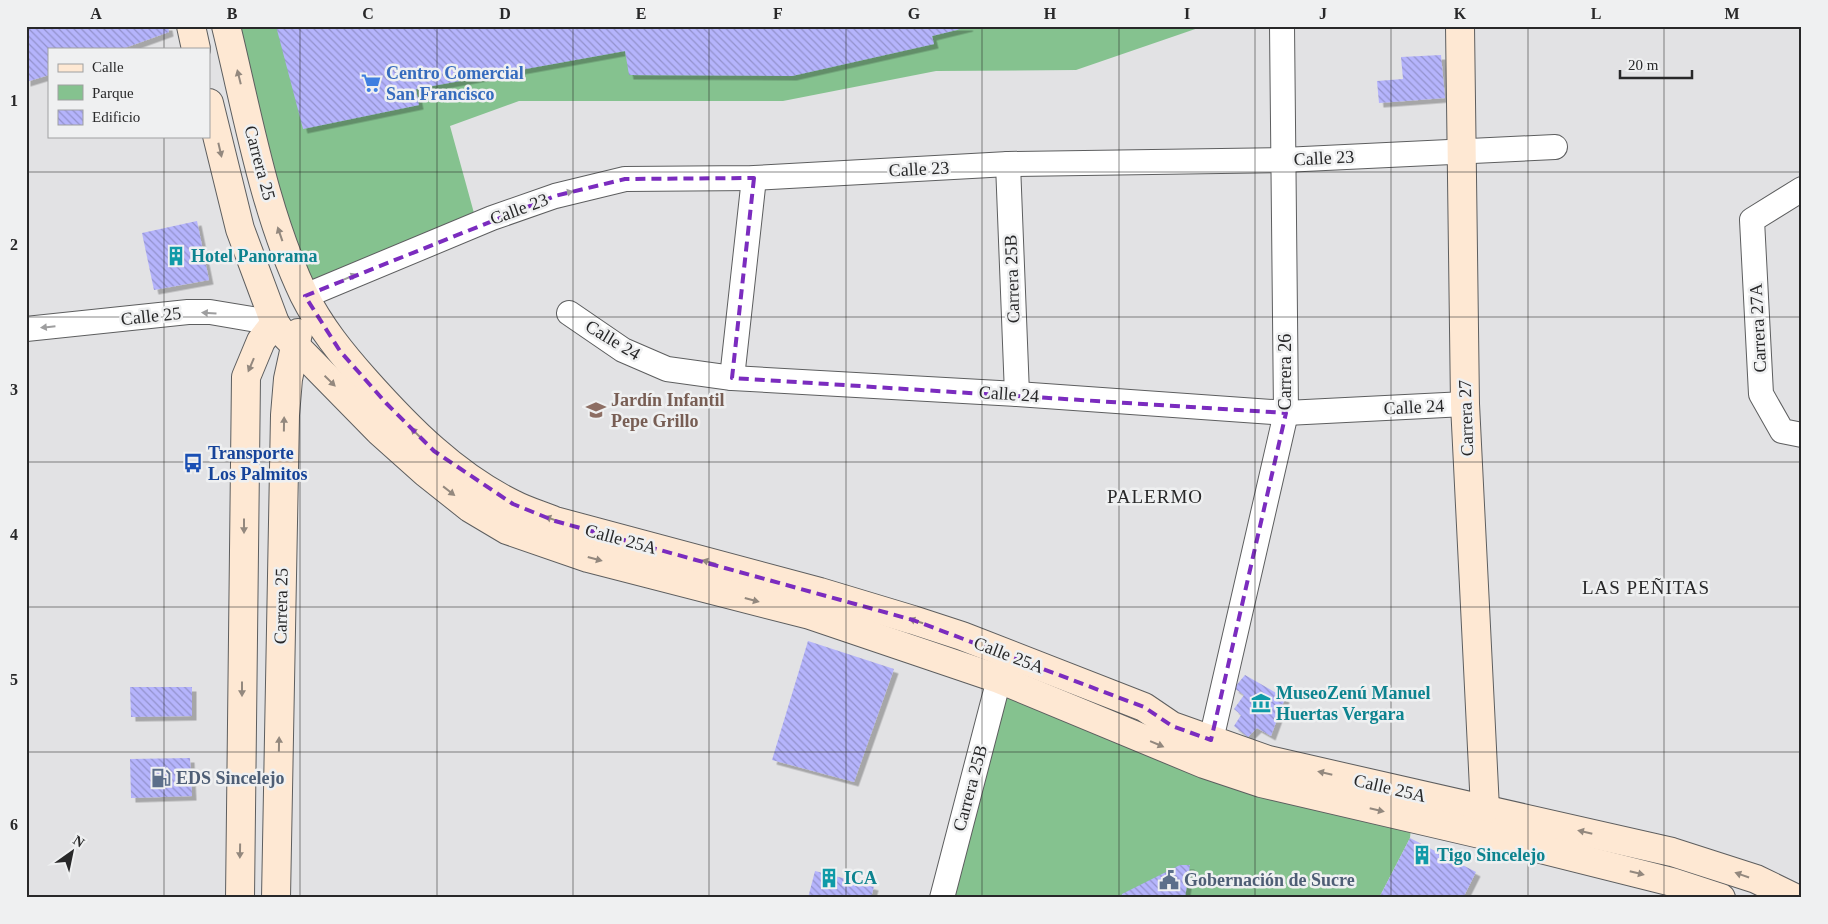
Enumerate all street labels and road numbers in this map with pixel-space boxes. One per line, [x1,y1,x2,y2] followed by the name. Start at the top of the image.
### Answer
[240,123,280,203] street label: Carrera 25
[1293,146,1355,170] street label: Calle 23
[888,157,950,181] street label: Calle 23
[487,189,551,229] street label: Calle 23
[1000,234,1024,324] street label: Carrera 25B
[1746,283,1770,373] street label: Carrera 27A
[120,303,182,329] street label: Calle 25
[582,316,644,364] street label: Calle 24
[1275,334,1295,410] street label: Carrera 26
[1455,379,1477,457] street label: Carrera 27
[978,382,1040,406] street label: Calle 24
[1383,395,1445,419] street label: Calle 24
[583,520,659,558] street label: Calle 25A
[270,568,292,644] street label: Carrera 25
[971,632,1047,678] street label: Calle 25A
[949,743,991,833] street label: Carrera 25B
[1352,770,1428,806] street label: Calle 25A

